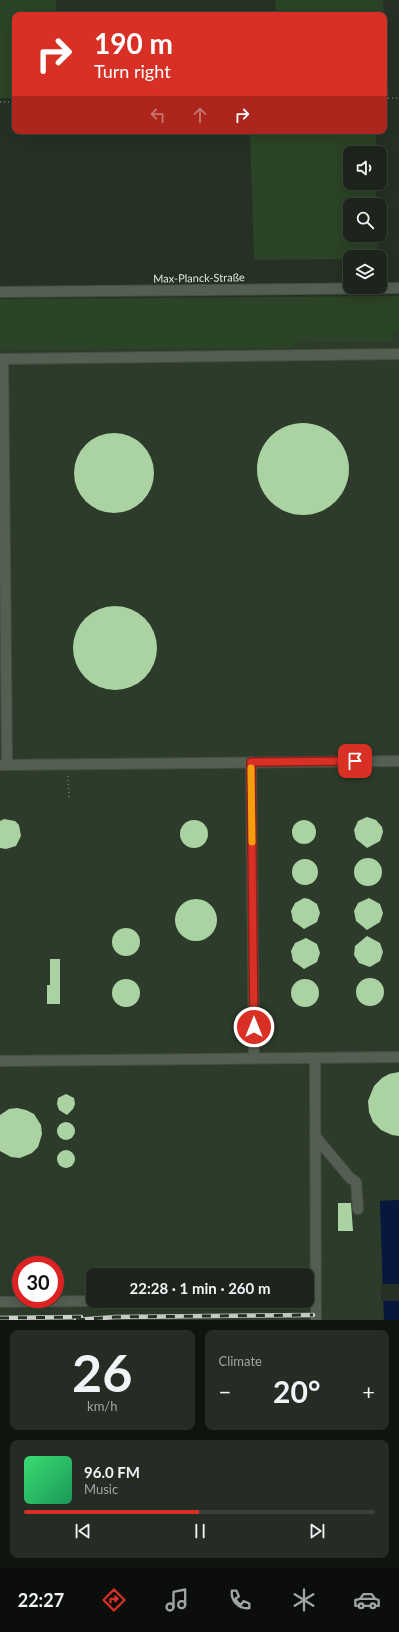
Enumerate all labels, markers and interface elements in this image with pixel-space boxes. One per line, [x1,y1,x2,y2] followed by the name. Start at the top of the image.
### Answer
[94,26,173,60] text: 190 m
[28,28,80,80] icon: right
[94,60,171,82] text: Turn right
[147,104,169,126] icon: left
[189,104,211,126] icon: ahead
[231,104,253,126] icon: right
[343,146,387,294] map controls
[343,146,387,190] button: sound
[343,198,387,242] button: search
[343,250,387,294] button: layers
[153,270,245,285] street label: Max-Planck-Straße
[338,744,372,778] pin
[344,750,366,772] icon: arrive
[233,1006,275,1048] position arrow
[12,1256,64,1308] speed limit sign: 30
[130,1279,270,1297] text: 22:28 · 1 min · 260 m
[72,1341,132,1403] text: 26
[219,1353,262,1369] text: Climate
[273,1373,320,1409] text: 20°
[219,1378,231,1405] text: −
[362,1378,375,1405] text: +
[87,1398,117,1414] text: km/h
[84,1463,140,1481] text: 96.0 FM
[84,1481,118,1497] text: Music
[72,1520,94,1542] icon: previous
[189,1520,211,1542] icon: pause
[306,1520,328,1542] icon: next
[100,1586,128,1614] icon: directions
[163,1586,191,1614] icon: music
[226,1586,254,1614] icon: phone
[290,1586,318,1614] icon: climate
[353,1586,381,1614] icon: car
[18,1589,64,1611] text: 22:27

